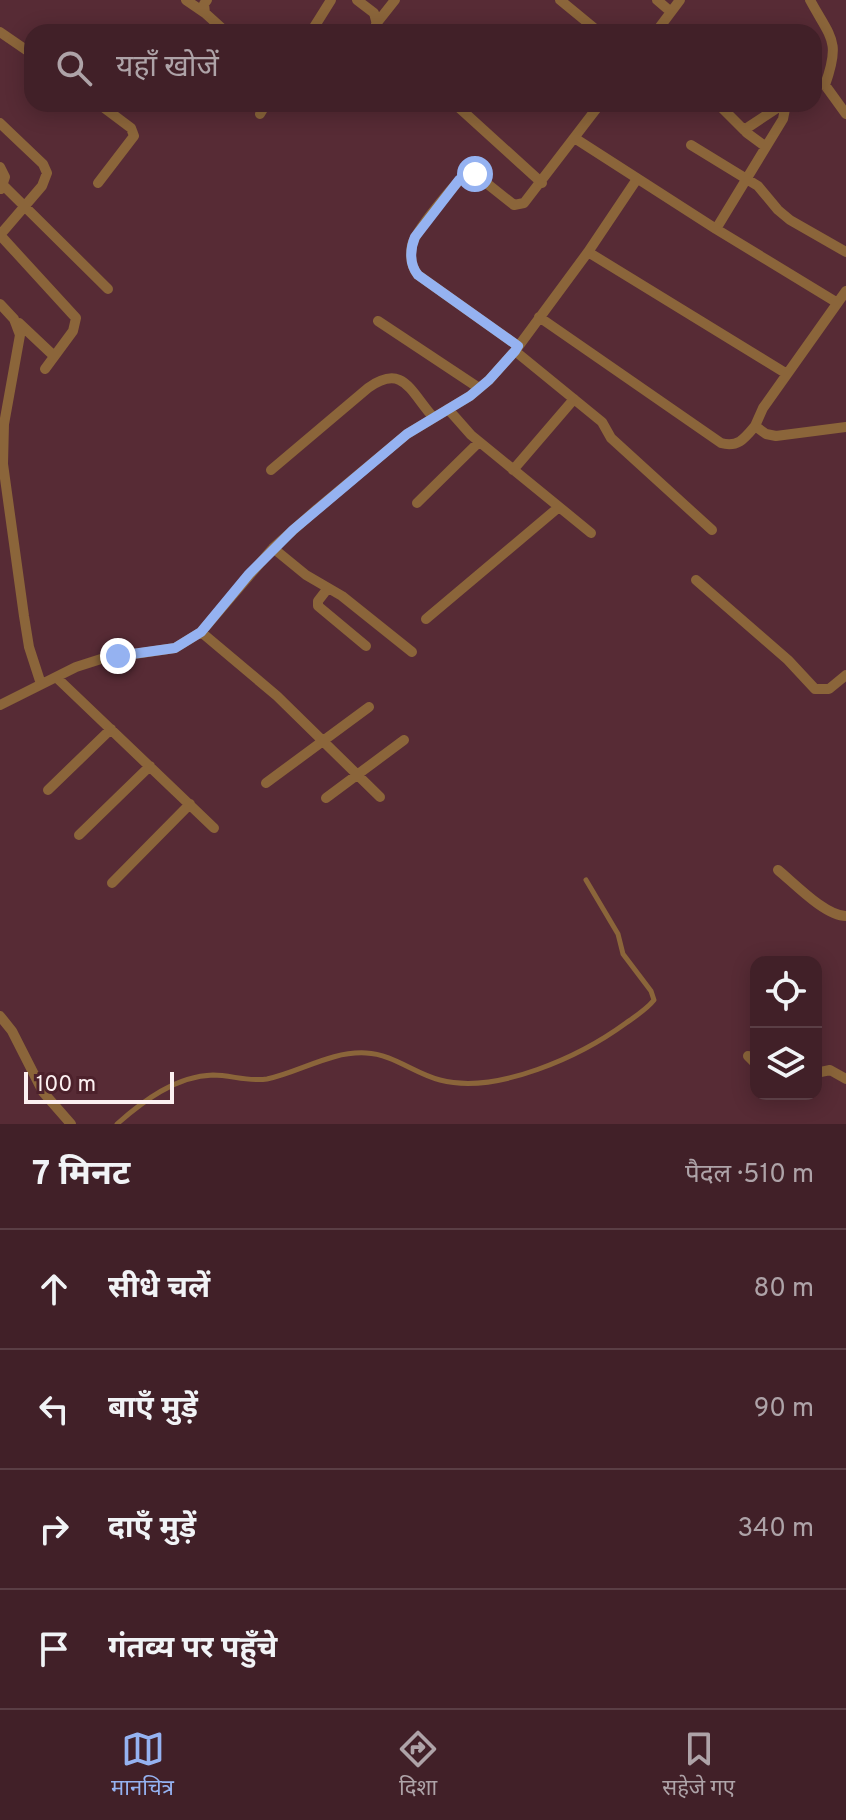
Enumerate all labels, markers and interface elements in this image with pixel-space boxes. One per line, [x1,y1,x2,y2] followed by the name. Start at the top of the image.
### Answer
[24,24,822,112] search box
[52,46,96,90] icon: search
[116,50,219,87] text: यहाँ खोजें
[457,156,493,192] route start
[100,638,136,674] route end
[750,956,822,1100] map controls
[750,956,822,1028] button: locate
[750,1028,822,1100] button: layers
[24,1068,174,1104] scale bar
[36,1072,96,1099] text: 100 m
[32,1154,130,1197] text: 7 मिनट
[685,1159,814,1192] text: पैदल · 510 m
[32,1267,76,1311] icon: ahead
[108,1271,210,1308] text: सीधे चलें
[754,1273,814,1306] text: 80 m
[32,1387,76,1431] icon: left
[108,1391,198,1428] text: बाएँ मुड़ें
[754,1393,814,1426] text: 90 m
[32,1507,76,1551] icon: right
[108,1511,196,1548] text: दाएँ मुड़ें
[737,1513,814,1546] text: 340 m
[32,1627,76,1671] icon: arrive
[108,1631,277,1668] text: गंतव्य पर पहुँचे
[111,1727,174,1804] tab: मानचित्र
[396,1727,440,1804] tab: दिशा
[662,1727,735,1804] tab: सहेजे गए

